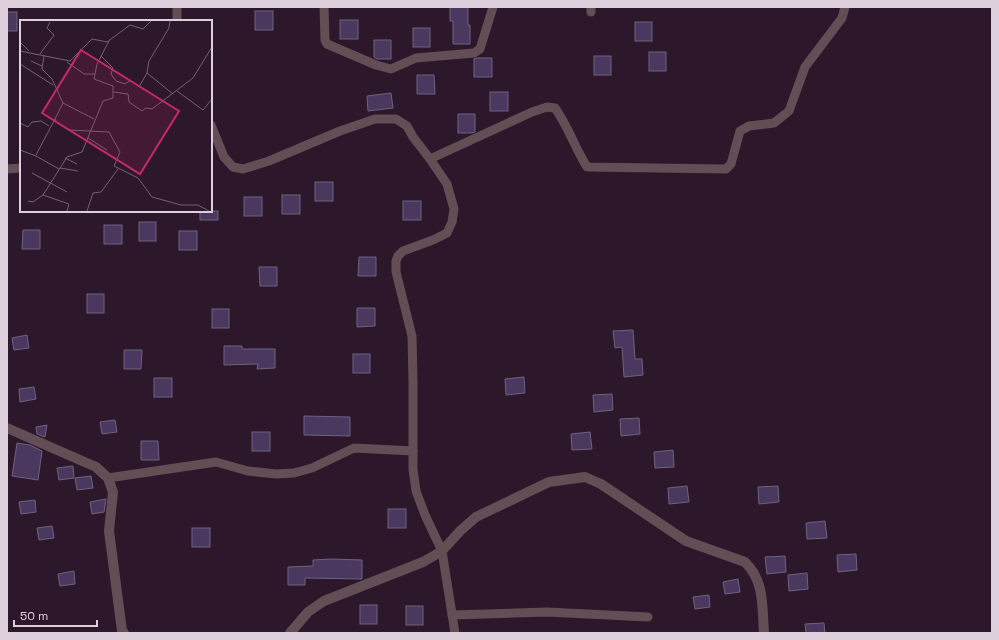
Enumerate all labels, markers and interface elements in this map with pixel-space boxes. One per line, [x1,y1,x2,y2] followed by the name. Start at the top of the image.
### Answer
[20,20,212,212] inset map
[14,602,97,628] scale bar
[20,608,48,624] text: 50 m

